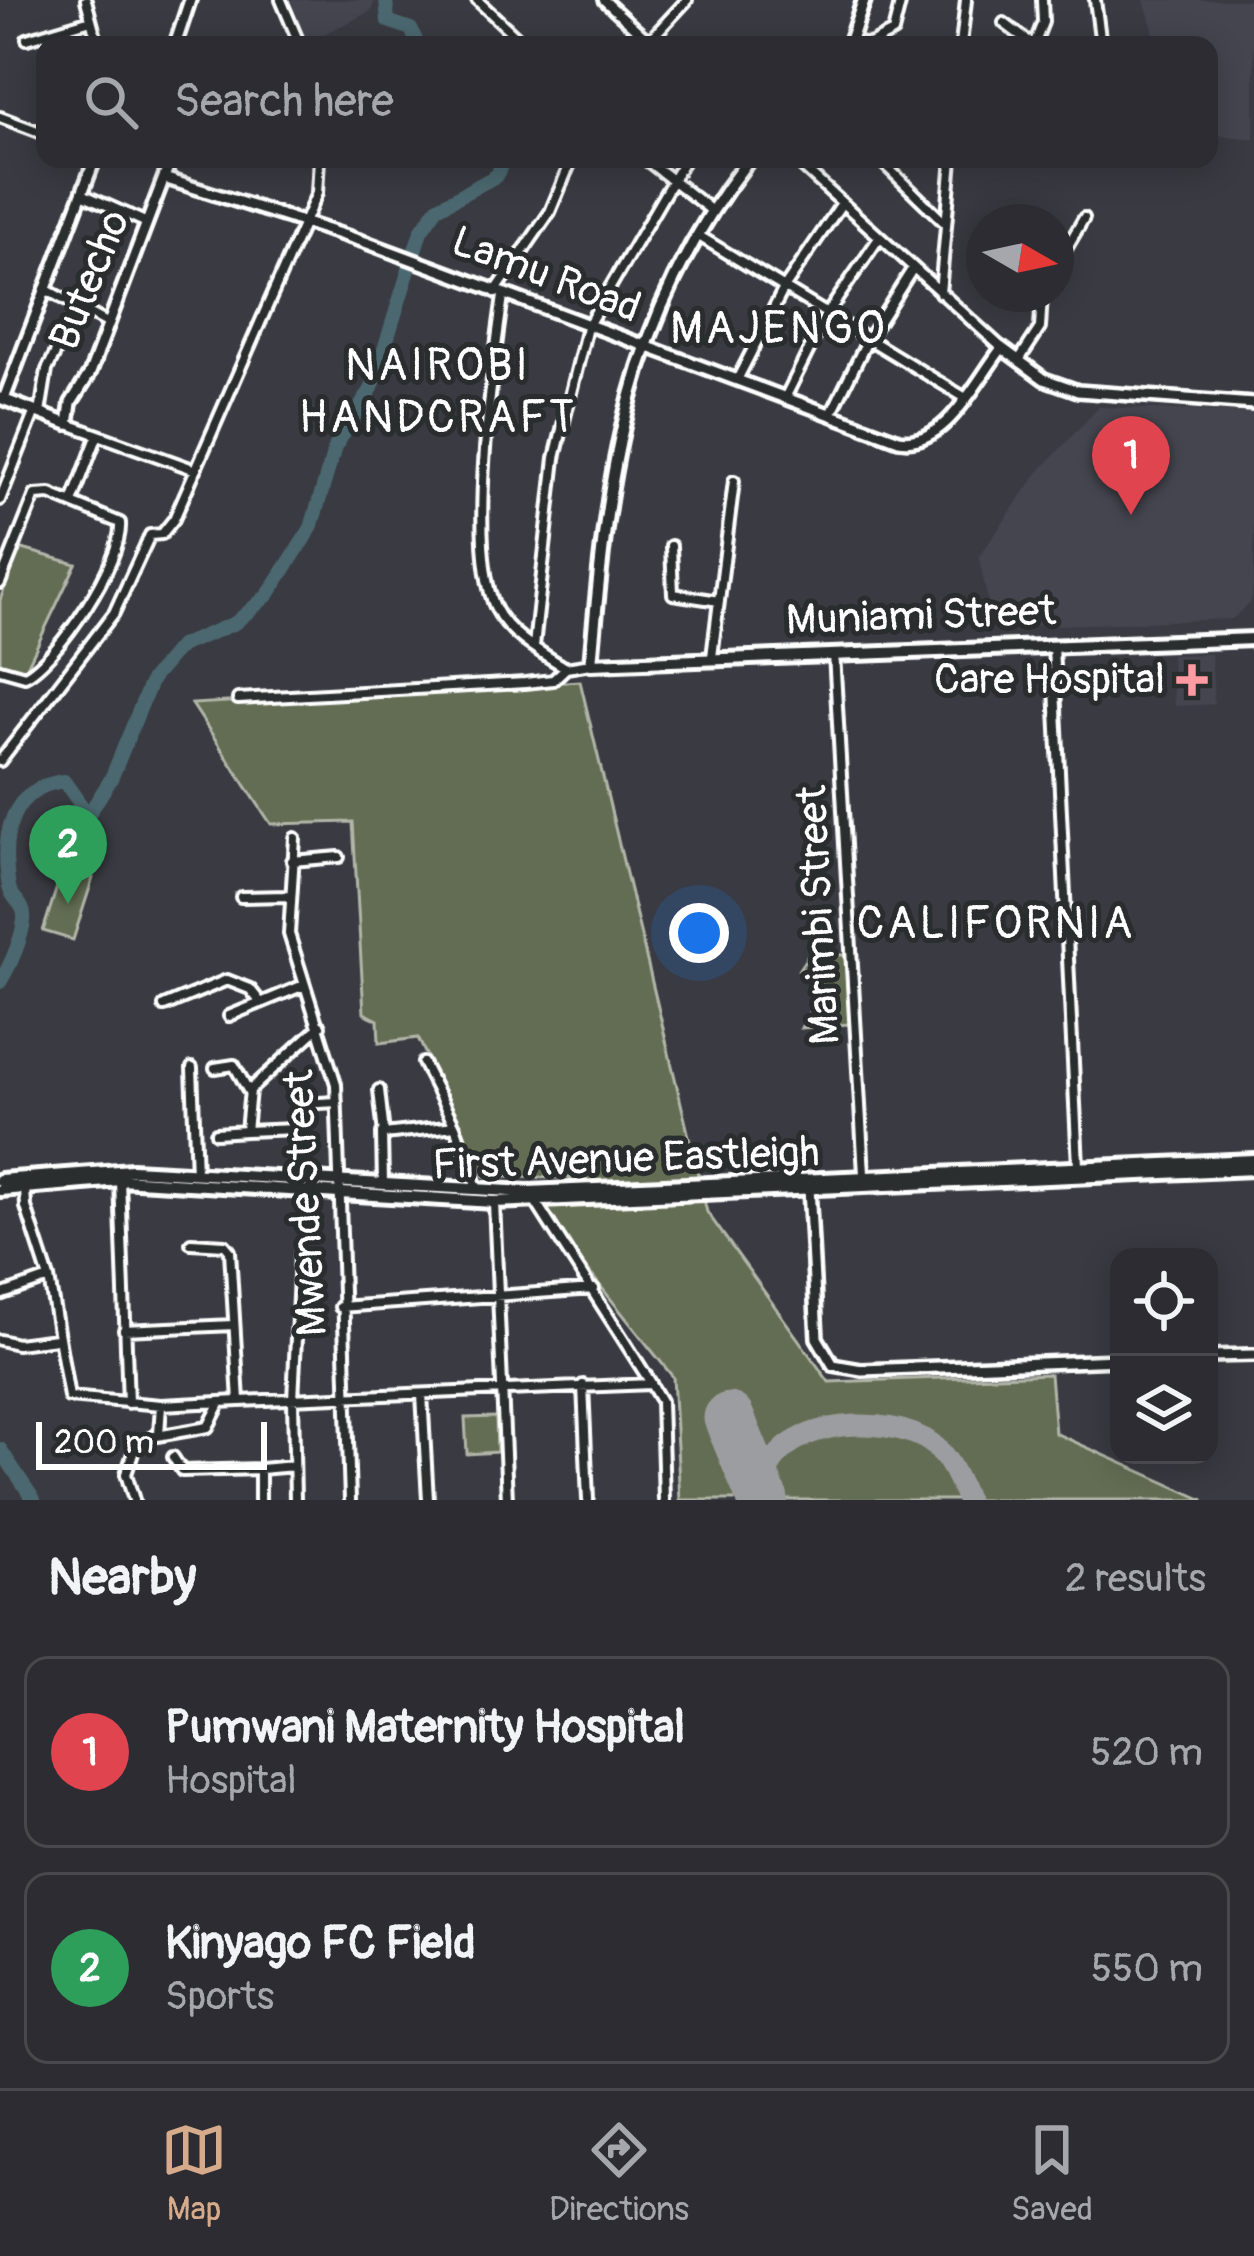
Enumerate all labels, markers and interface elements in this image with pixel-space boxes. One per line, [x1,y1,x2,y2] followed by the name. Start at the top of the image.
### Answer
[36,36,1218,168] search box
[78,69,144,135] icon: search
[174,74,394,130] text: Search here
[39,203,141,357] street label: Butecho
[966,204,1074,312] north arrow
[444,215,648,335] street label: Lamu Road
[670,301,888,357] district label: MAJENGO
[299,338,577,446] district label: NAIROBI HANDCRAFT
[1092,416,1170,515] pin: 1
[785,585,1057,647] street label: Muniami Street
[934,654,1165,706] place label: Care Hospital
[1176,664,1208,696] marker: Care Hospital
[786,784,852,1046] street label: Marimbi Street
[29,805,107,904] pin: 2
[856,896,1136,952] district label: CALIFORNIA
[669,903,729,963] your location
[273,1068,339,1338] street label: Mwende Street
[432,1126,820,1192] street label: First Avenue Eastleigh
[1110,1248,1218,1464] map controls
[1110,1248,1218,1356] button: locate
[1110,1356,1218,1464] button: layers
[36,1416,267,1469] scale bar
[54,1422,154,1463] text: 200 m
[48,1546,196,1610] text: Nearby
[1065,1554,1206,1603] text: 2 results
[165,1700,685,1756] text: Pumwani Maternity Hospital
[82,1728,98,1777] text: 1
[1090,1728,1203,1777] text: 520 m
[165,1756,297,1805] text: Hospital
[165,1916,476,1972] text: Kinyago FC Field
[79,1944,101,1993] text: 2
[1091,1944,1203,1993] text: 550 m
[165,1972,274,2021] text: Sports
[161,2117,227,2230] tab: Map
[549,2117,689,2230] tab: Directions
[1011,2117,1093,2230] tab: Saved

